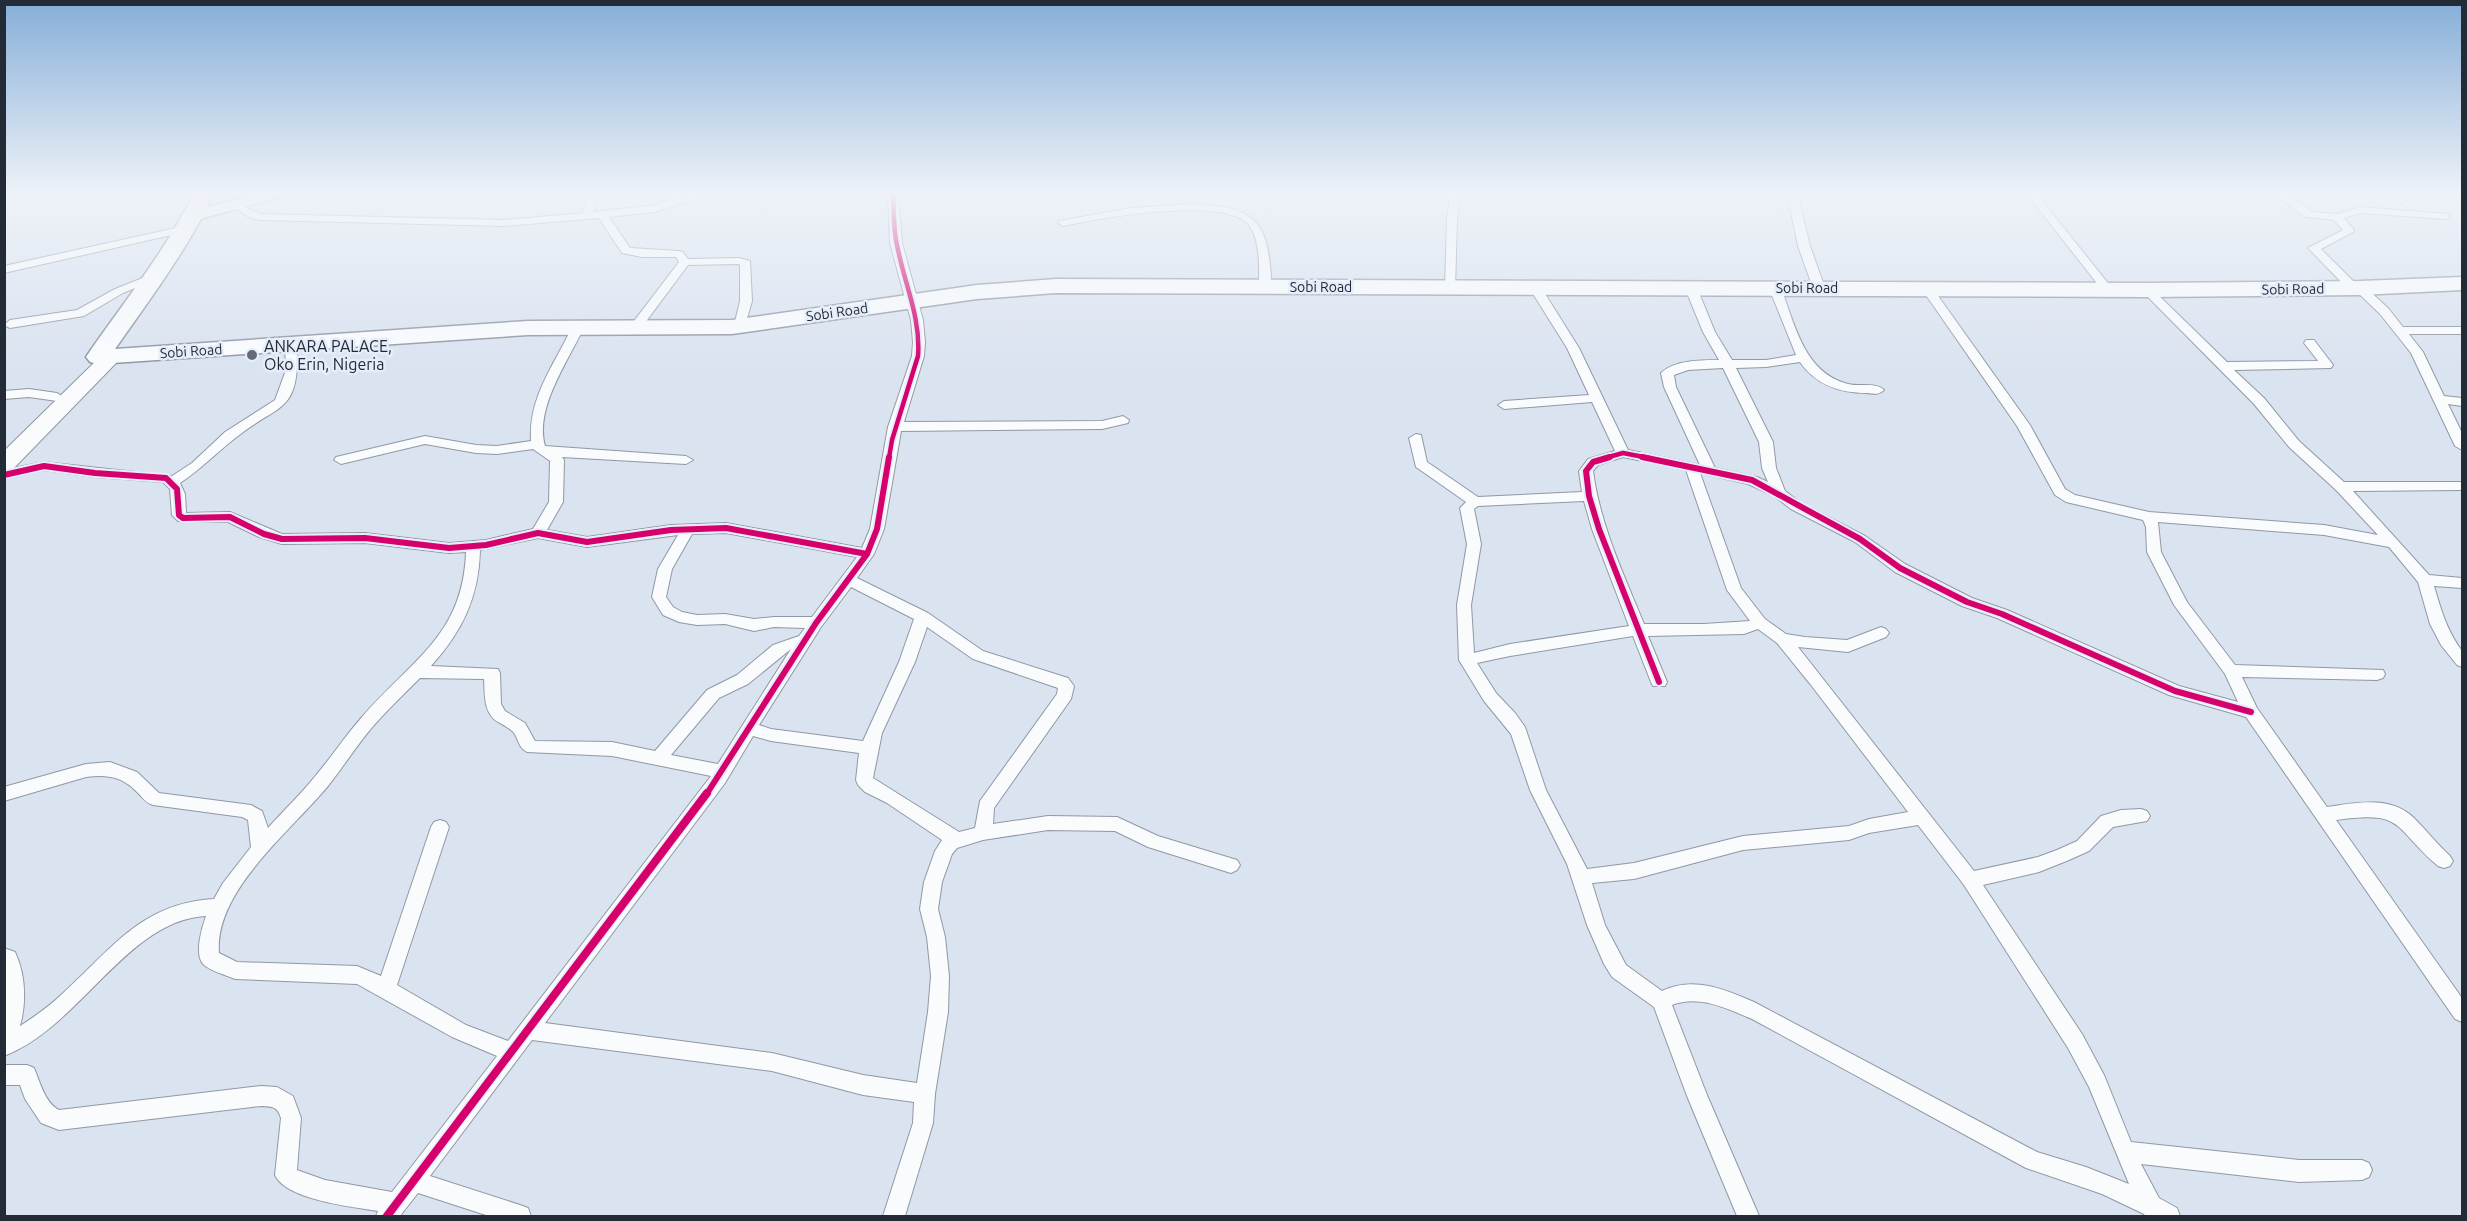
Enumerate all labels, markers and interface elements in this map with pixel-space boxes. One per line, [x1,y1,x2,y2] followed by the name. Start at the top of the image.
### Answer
[1290,279,1352,295] street label: Sobi Road
[1776,280,1838,296] street label: Sobi Road
[2262,280,2324,298] street label: Sobi Road
[805,300,869,324] street label: Sobi Road
[264,337,392,373] place label: ANKARA PALACE, Oko Erin, Nigeria
[159,341,223,361] street label: Sobi Road
[245,348,259,362] marker: ANKARA PALACE, Oko Erin, Nigeria

